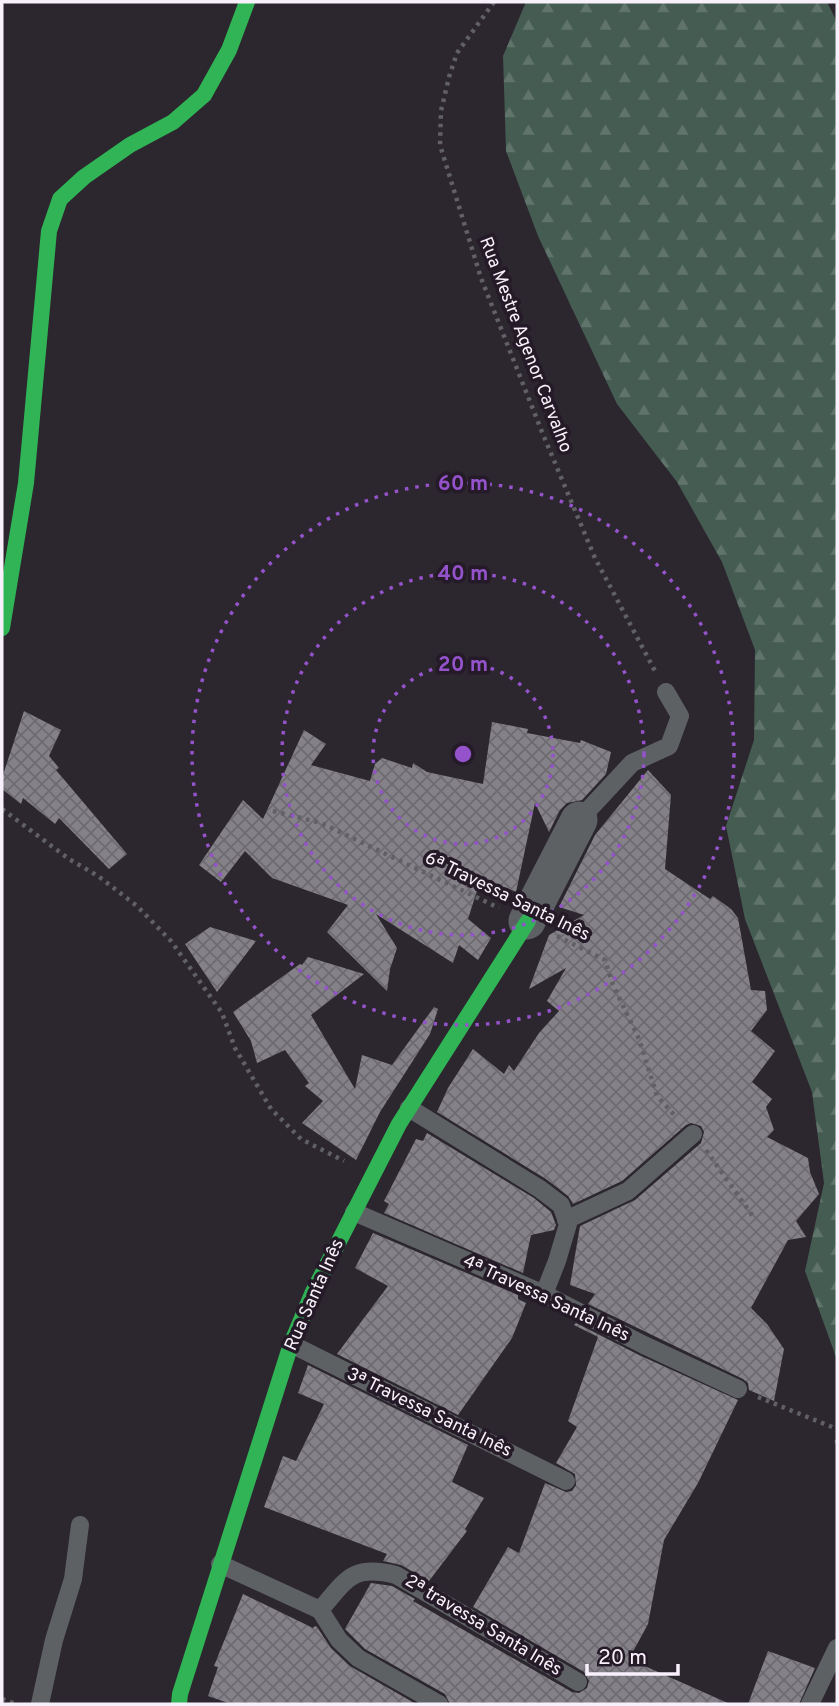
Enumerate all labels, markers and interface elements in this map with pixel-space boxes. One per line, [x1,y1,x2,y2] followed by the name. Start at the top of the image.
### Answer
[473,234,577,456] street label: Rua Mestre Agenor Carvalho
[438,471,488,498] text: 60 m
[438,561,488,588] text: 40 m
[438,652,488,679] text: 20 m
[451,742,475,766] centre of rings
[421,847,593,947] street label: 6ª Travessa Santa Inês
[280,1235,350,1355] street label: Rua Santa Inês
[459,1250,633,1348] street label: 4ª Travessa Santa Inês
[343,1363,515,1463] street label: 3ª Travessa Santa Inês
[400,1570,566,1682] street label: 2ª travessa Santa Inês
[587,1632,678,1676] scale bar
[598,1645,647,1672] text: 20 m

